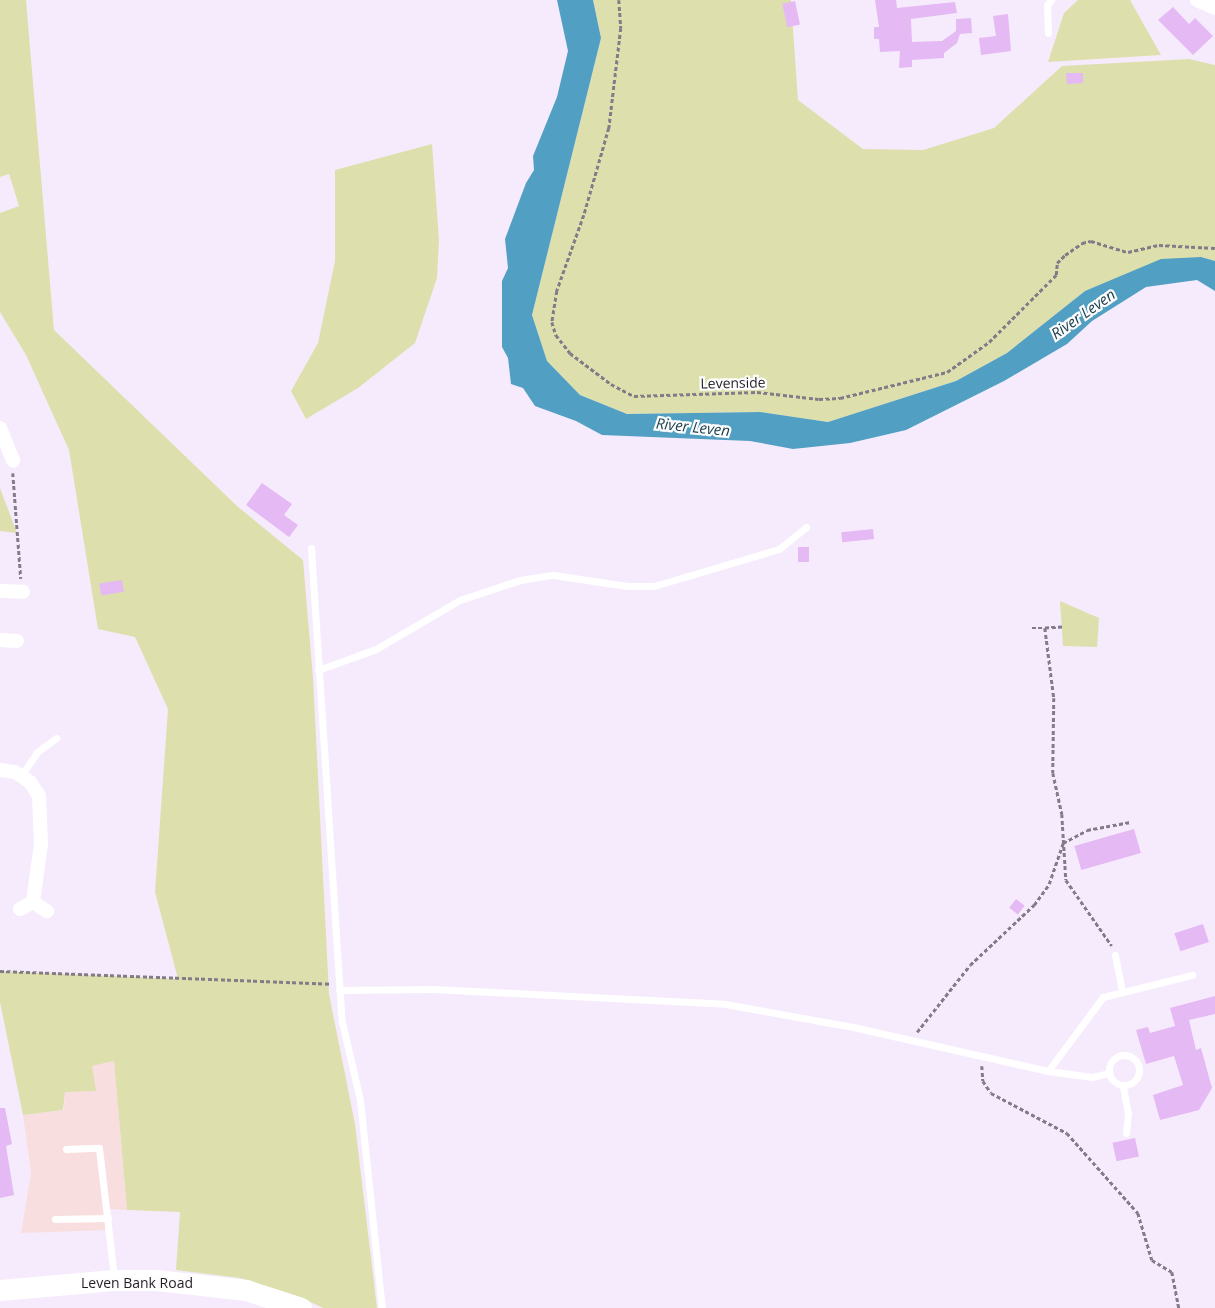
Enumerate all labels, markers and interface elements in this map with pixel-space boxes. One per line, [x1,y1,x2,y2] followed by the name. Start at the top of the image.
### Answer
[1047,285,1119,343] water label: River Leven
[700,374,766,392] street label: Levenside
[655,414,731,440] water label: River Leven
[81,1275,193,1291] street label: Leven Bank Road

